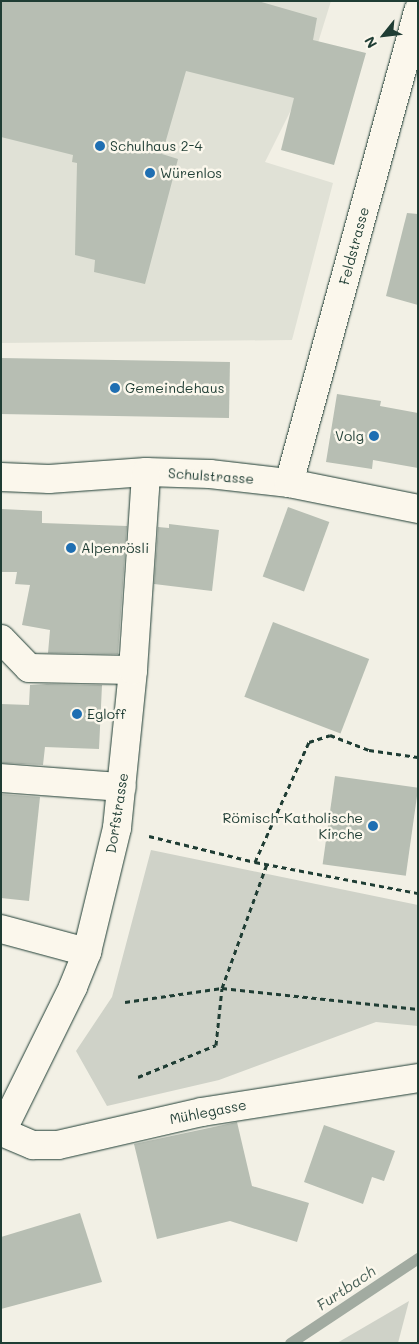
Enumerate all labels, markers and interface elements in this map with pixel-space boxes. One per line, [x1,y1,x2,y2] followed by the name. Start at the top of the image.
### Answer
[359,10,409,60] north arrow
[360,33,381,52] text: N
[110,138,203,154] place label: Schulhaus 2-4
[94,140,106,152] marker: Schulhaus 2-4
[160,165,222,181] place label: Würenlos
[144,167,156,179] marker: Würenlos
[336,205,372,287] street label: Feldstrasse
[125,380,225,396] place label: Gemeindehaus
[109,382,121,394] marker: Gemeindehaus
[335,428,364,444] place label: Volg
[368,430,380,442] marker: Volg
[167,465,255,487] street label: Schulstrasse
[81,540,149,556] place label: Alpenrösli
[65,542,77,554] marker: Alpenrösli
[87,706,126,722] place label: Egloff
[71,708,83,720] marker: Egloff
[102,771,132,855] street label: Dorfstrasse
[222,810,363,842] place label: Römisch-Katholische Kirche
[367,820,379,832] marker: Römisch-Katholische Kirche
[168,1096,248,1128] street label: Mühlegasse
[313,1262,379,1314] water label: Furtbach

